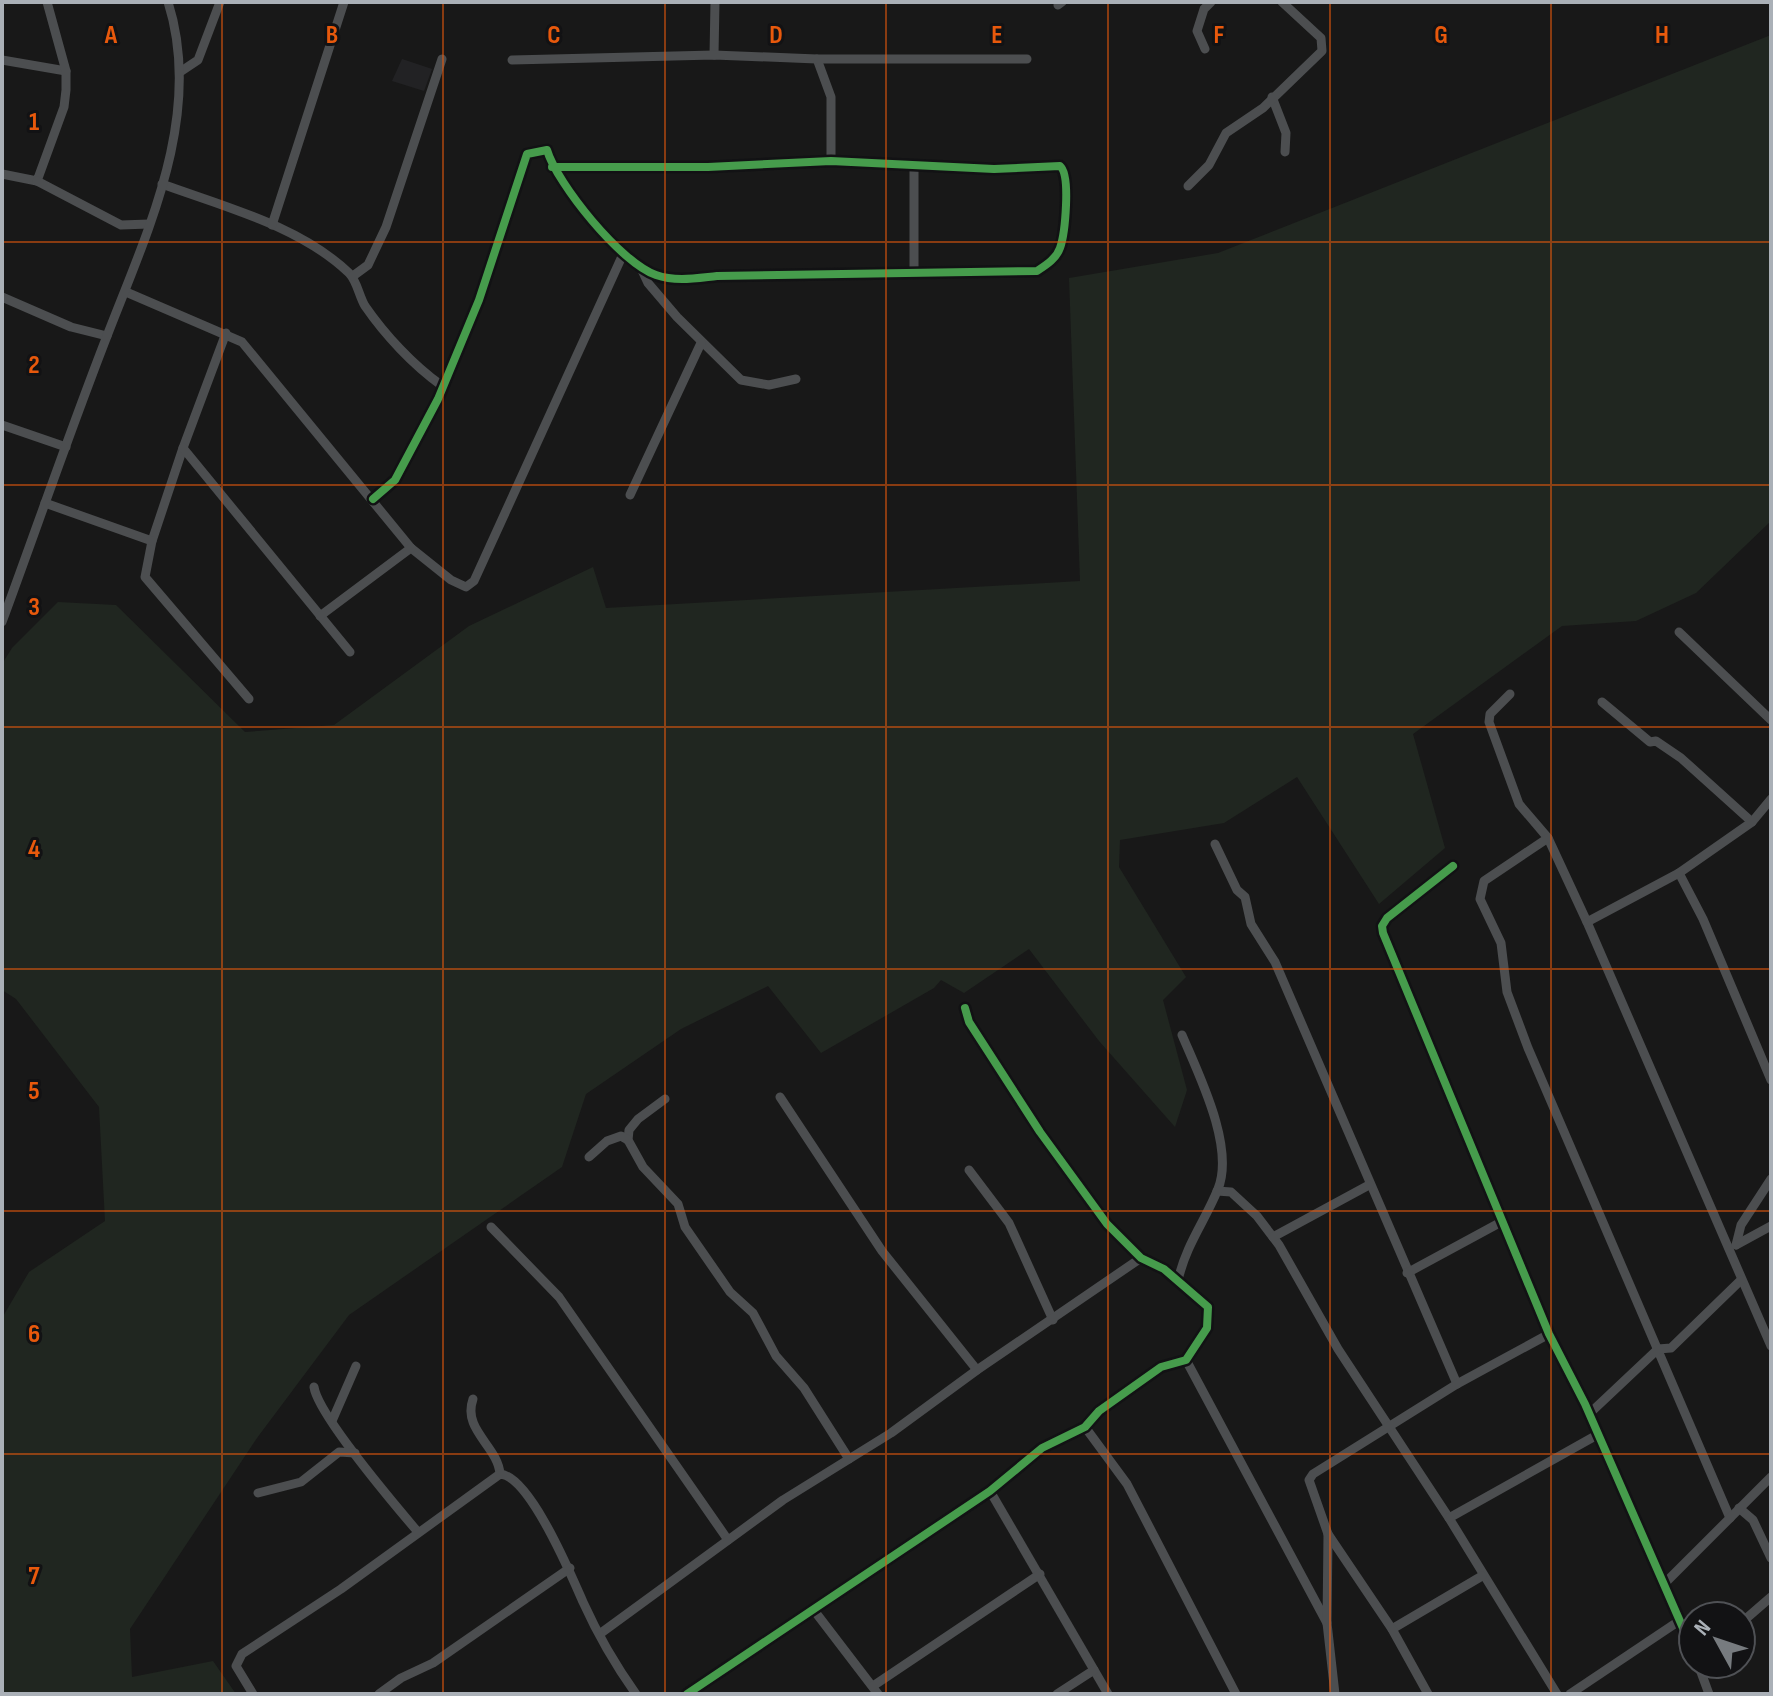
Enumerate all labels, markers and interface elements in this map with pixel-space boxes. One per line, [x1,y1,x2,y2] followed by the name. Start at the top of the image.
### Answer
[104,20,118,51] text: A
[326,20,338,51] text: B
[547,20,561,51] text: C
[769,20,783,51] text: D
[991,20,1003,51] text: E
[1214,20,1225,51] text: F
[1434,20,1448,51] text: G
[1655,20,1669,51] text: H
[29,107,39,138] text: 1
[28,350,40,381] text: 2
[28,592,40,623] text: 3
[28,834,40,865] text: 4
[28,1076,40,1107] text: 5
[28,1319,40,1350] text: 6
[28,1561,40,1592] text: 7
[1677,1600,1757,1680] north arrow
[1689,1615,1717,1641] text: N

